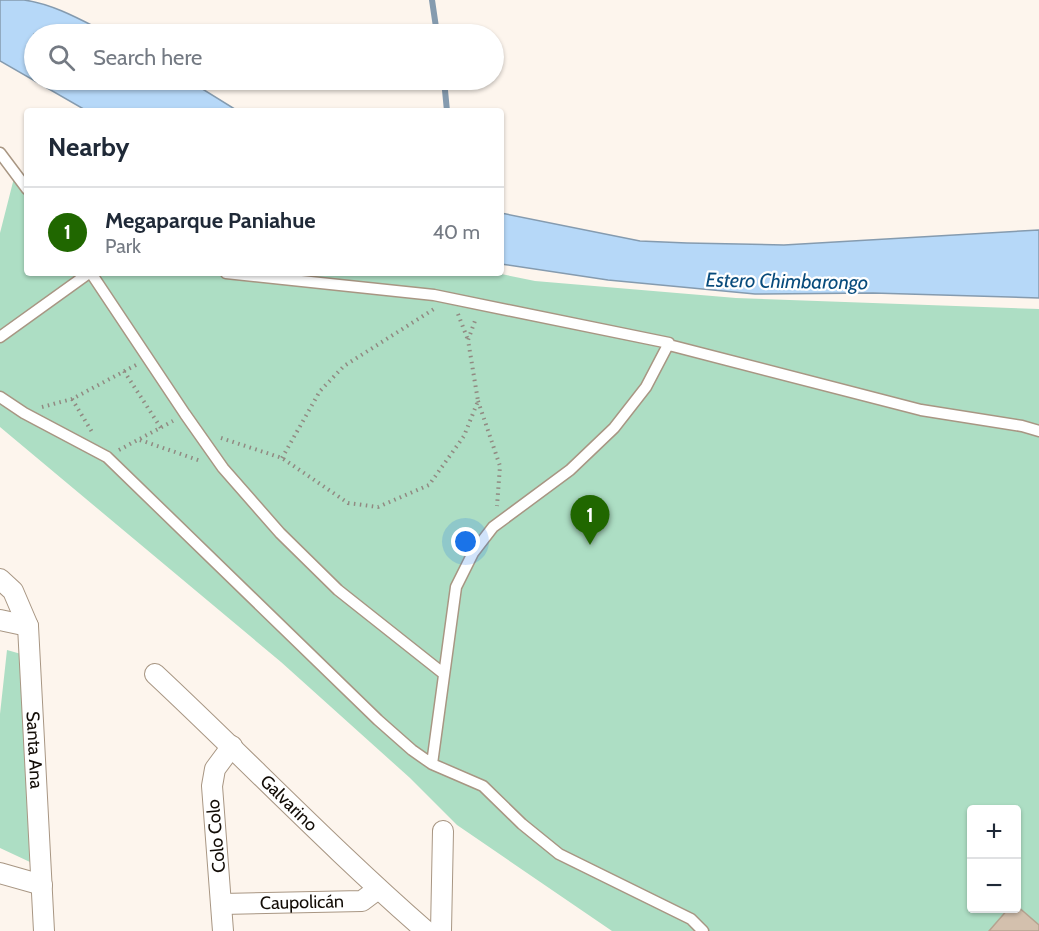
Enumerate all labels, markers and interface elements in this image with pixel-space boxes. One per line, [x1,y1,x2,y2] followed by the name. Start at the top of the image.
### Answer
[24,24,504,90] search box
[45,41,78,74] icon: search
[93,44,202,71] text: Search here
[48,131,129,163] text: Nearby
[105,207,316,234] text: Megaparque Paniahue
[64,220,71,244] text: 1
[432,220,480,244] text: 40 m
[105,234,141,258] text: Park
[706,268,868,294] water label: Estero Chimbarongo
[570,496,610,545] pin: 1
[451,527,480,556] your location
[21,711,48,790] street label: Santa Ana
[255,770,322,836] street label: Galvarino
[202,798,230,874] street label: Colo Colo
[967,805,1021,913] map controls
[967,805,1021,859] button: +
[967,859,1021,913] button: −
[260,890,344,914] street label: Caupolicán

